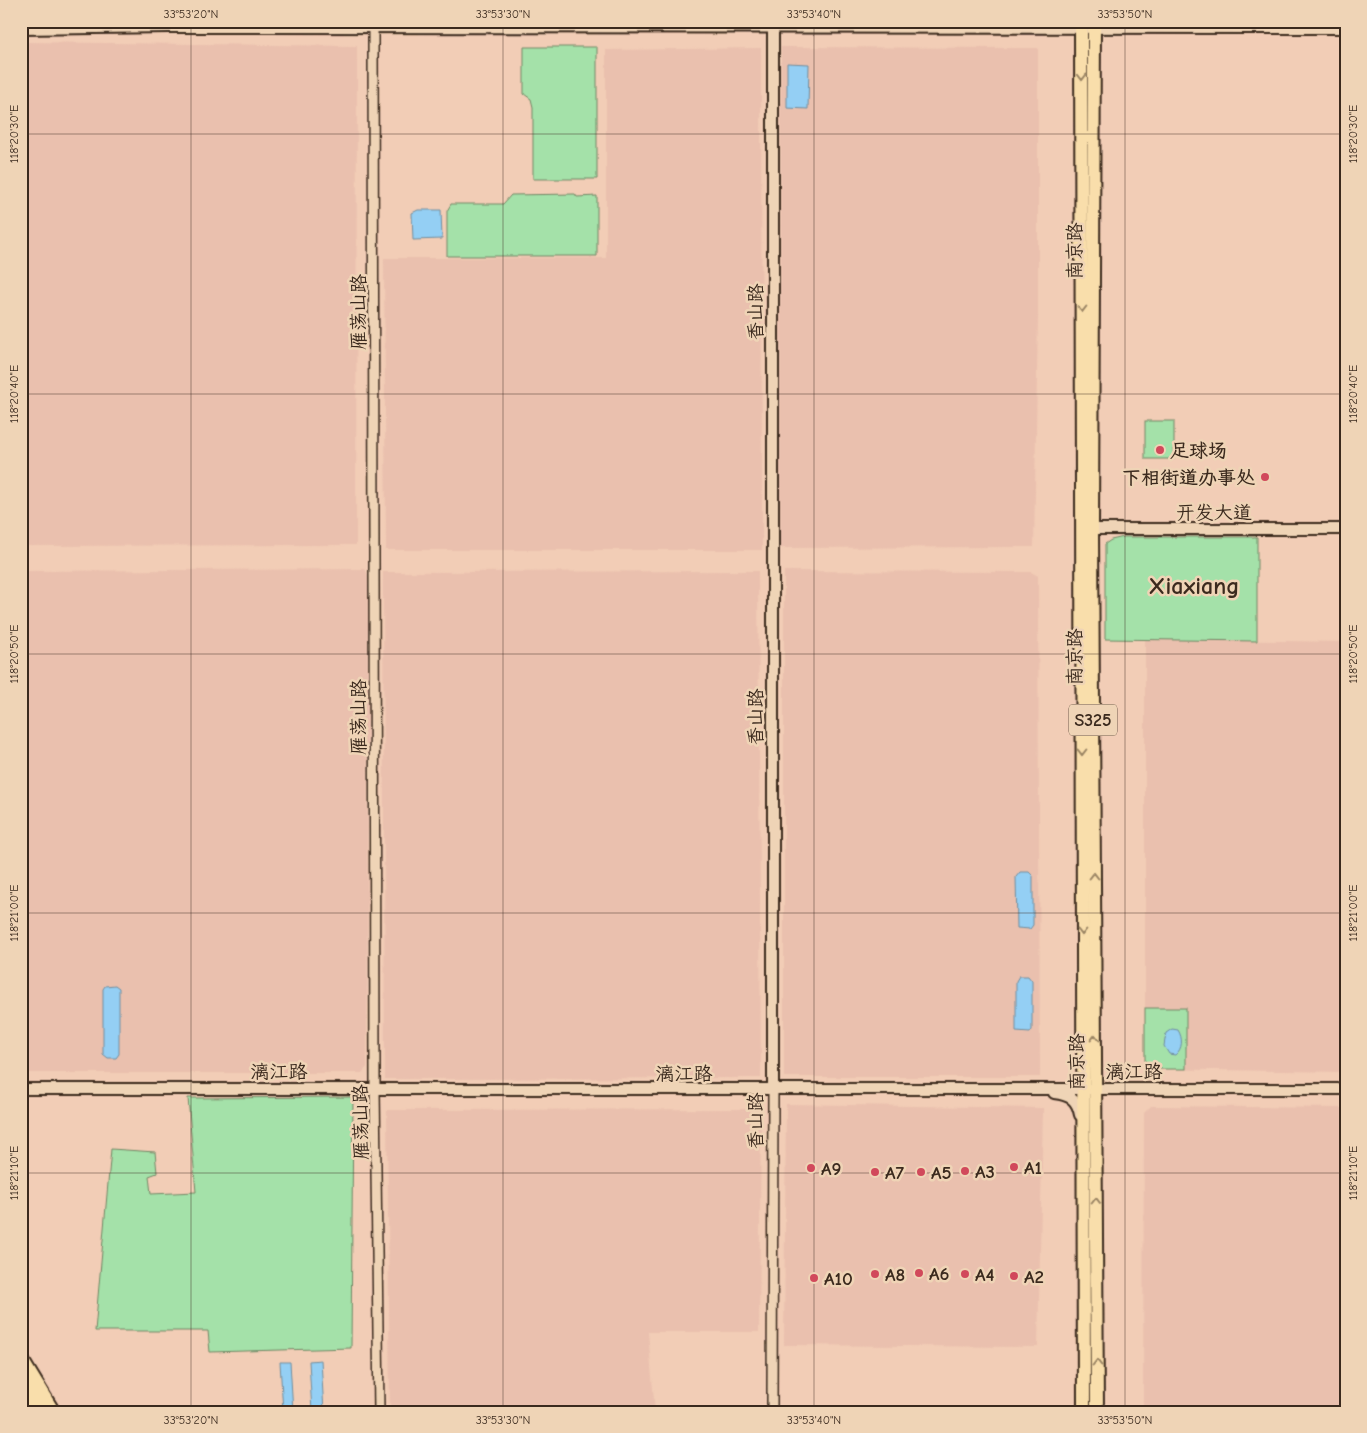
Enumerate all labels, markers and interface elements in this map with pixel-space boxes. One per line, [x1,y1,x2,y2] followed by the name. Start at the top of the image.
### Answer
[164,7,218,21] text: 33°53'20"N
[476,7,530,21] text: 33°53'30"N
[787,7,841,21] text: 33°53'40"N
[1097,7,1153,21] text: 33°53'50"N
[1076,73,1087,81] one-way arrow
[7,105,21,163] text: 118°20'30"E
[1346,105,1360,163] text: 118°20'30"E
[1064,222,1086,280] street label: 南京路
[348,274,370,350] street label: 雁荡山路
[745,283,767,341] street label: 香山路
[1077,306,1087,313] one-way arrow
[7,365,21,423] text: 118°20'40"E
[1346,365,1360,423] text: 118°20'40"E
[1170,440,1227,462] place label: 足球场
[1154,444,1166,456] marker: 足球场
[1122,467,1255,489] place label: 下相街道办事处
[1259,471,1271,483] marker: 下相街道办事处
[1176,502,1252,524] street label: 开发大道
[1149,572,1239,600] district label: Xiaxiang
[7,625,21,683] text: 118°20'50"E
[1346,625,1360,683] text: 118°20'50"E
[1064,628,1086,686] street label: 南京路
[348,679,370,755] street label: 雁荡山路
[745,688,767,746] street label: 香山路
[1069,704,1117,736] road number: S325
[1077,748,1087,756] one-way arrow
[1089,871,1099,879] one-way arrow
[7,884,21,942] text: 118°21'00"E
[1346,884,1360,942] text: 118°21'00"E
[1077,928,1087,936] one-way arrow
[1066,1033,1088,1091] street label: 南京路
[1089,1034,1100,1042] one-way arrow
[250,1061,308,1083] street label: 漓江路
[1105,1061,1163,1083] street label: 漓江路
[655,1063,713,1085] street label: 漓江路
[349,1084,373,1160] street label: 雁荡山路
[745,1092,767,1150] street label: 香山路
[7,1146,21,1200] text: 118°21'10"E
[1346,1146,1360,1200] text: 118°21'10"E
[1024,1157,1042,1179] place label: A1
[821,1158,841,1180] place label: A9
[975,1161,995,1183] place label: A3
[1008,1161,1020,1173] marker: A1
[805,1162,817,1174] marker: A9
[885,1162,904,1184] place label: A7
[931,1162,952,1184] place label: A5
[959,1165,971,1177] marker: A3
[869,1166,881,1178] marker: A7
[915,1166,927,1178] marker: A5
[1091,1196,1101,1204] one-way arrow
[929,1263,949,1285] place label: A6
[885,1264,905,1286] place label: A8
[975,1264,994,1286] place label: A4
[1024,1266,1044,1288] place label: A2
[913,1267,925,1279] marker: A6
[824,1268,853,1290] place label: A10
[869,1268,881,1280] marker: A8
[959,1268,971,1280] marker: A4
[1008,1270,1020,1282] marker: A2
[808,1272,820,1284] marker: A10
[1092,1359,1102,1366] one-way arrow
[164,1413,218,1427] text: 33°53'20"N
[476,1413,530,1427] text: 33°53'30"N
[787,1413,841,1427] text: 33°53'40"N
[1097,1413,1153,1427] text: 33°53'50"N

